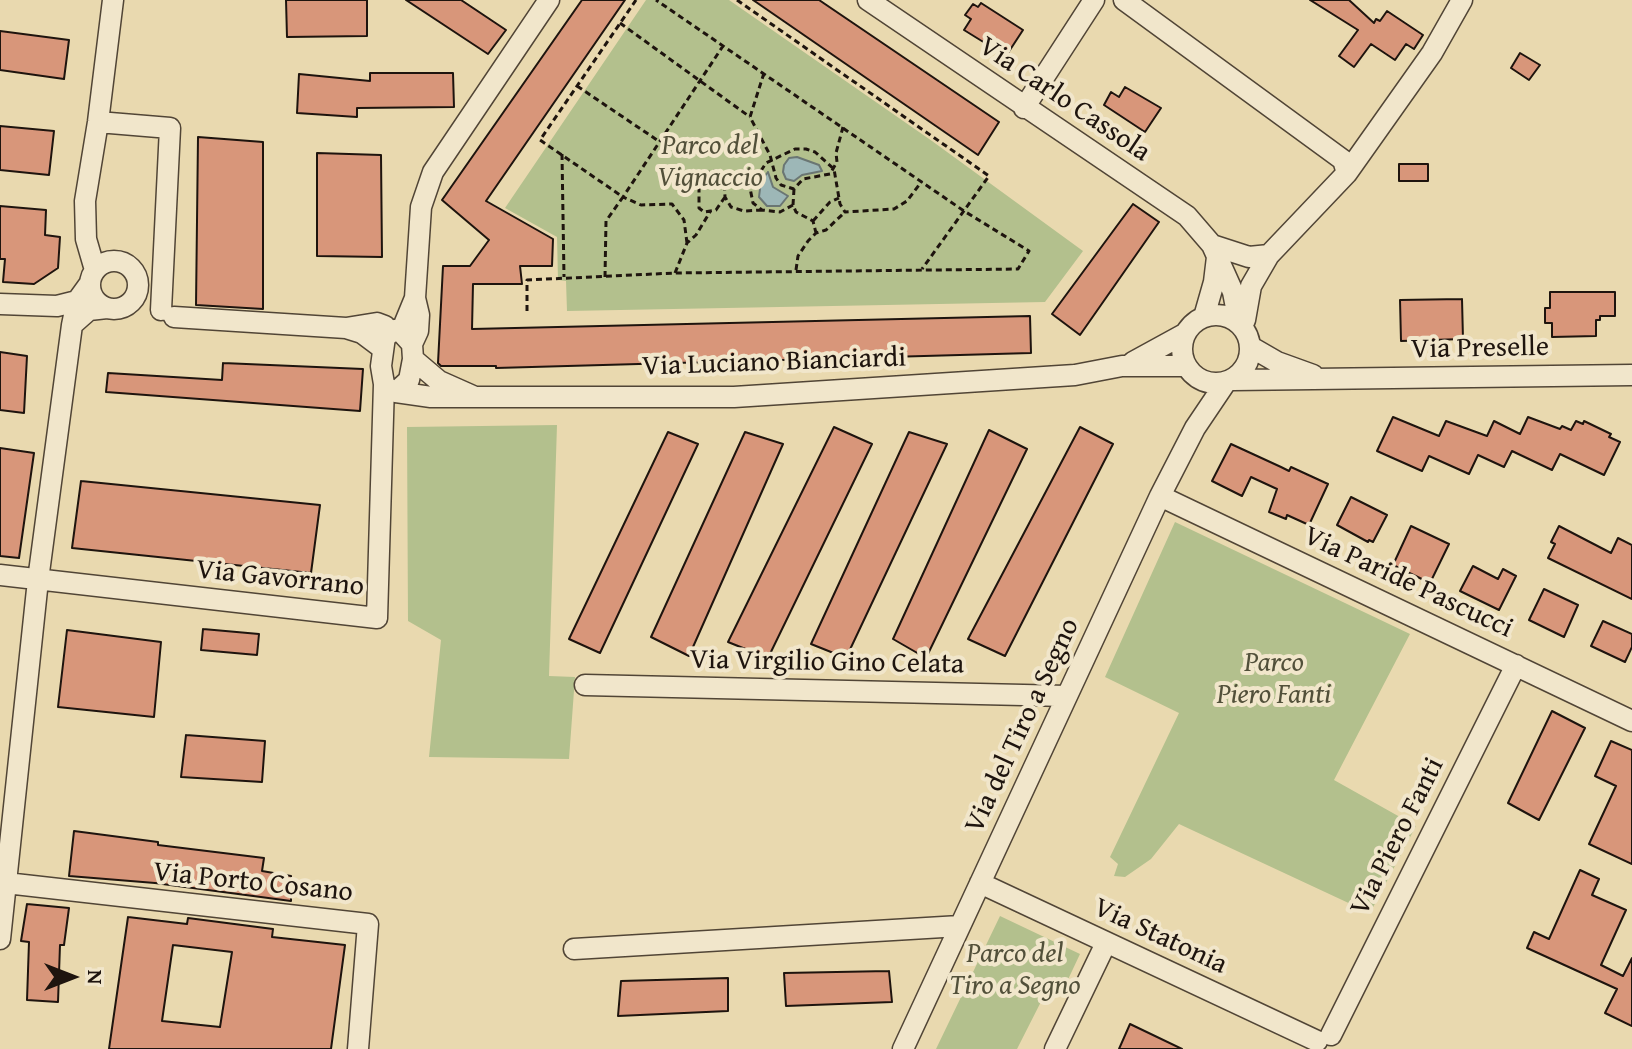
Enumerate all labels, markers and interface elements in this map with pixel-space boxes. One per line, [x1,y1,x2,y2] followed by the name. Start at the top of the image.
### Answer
[972,30,1156,170] street label: Via Carlo Cassola
[657,130,763,196] park label: Parco del Vignaccio
[1411,331,1549,367] street label: Via Preselle
[641,342,907,384] street label: Via Luciano Bianciardi
[1298,520,1518,646] street label: Via Paride Pascucci
[194,553,366,605] street label: Via Gavorrano
[959,613,1087,839] street label: Via del Tiro a Segno
[690,644,964,682] street label: Via Virgilio Gino Celata
[1217,647,1331,713] park label: Parco Piero Fanti
[1344,753,1452,921] street label: Via Piero Fanti
[151,856,355,910] street label: Via Porto Cosano
[1088,891,1232,983] street label: Via Statonia
[32,937,112,1017] north arrow
[949,938,1081,1004] park label: Parco del Tiro a Segno
[80,970,112,984] text: N

